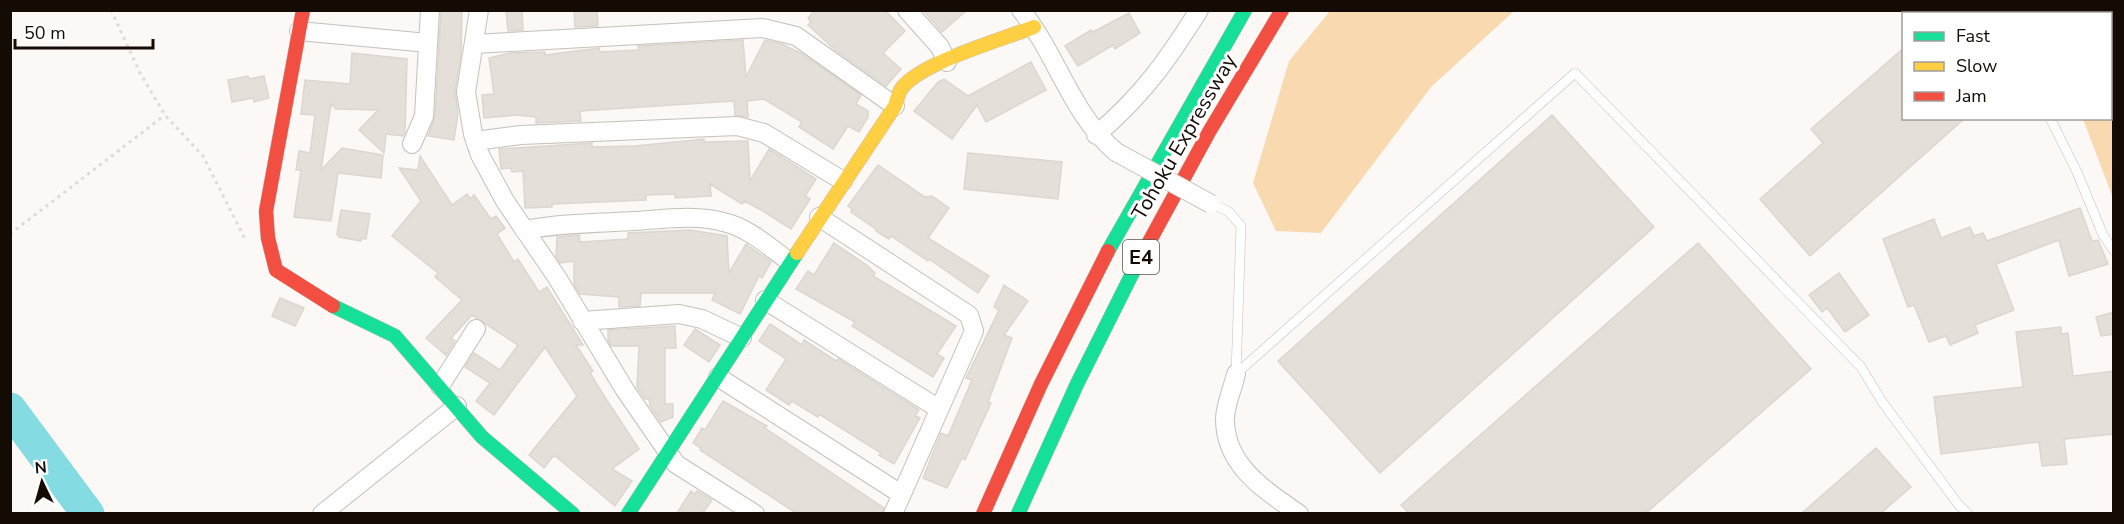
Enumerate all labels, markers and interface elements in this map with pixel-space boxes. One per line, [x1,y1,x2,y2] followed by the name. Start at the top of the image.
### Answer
[15,12,153,50] scale bar
[1902,12,2112,120] legend
[24,21,66,45] text: 50 m
[1956,24,1991,48] text: Fast
[1125,49,1243,225] street label: Tohoku Expressway
[1956,54,1997,78] text: Slow
[1955,84,1987,108] text: Jam
[1123,240,1159,274] road number: E4
[12,452,72,512] north arrow
[34,457,48,480] text: N

